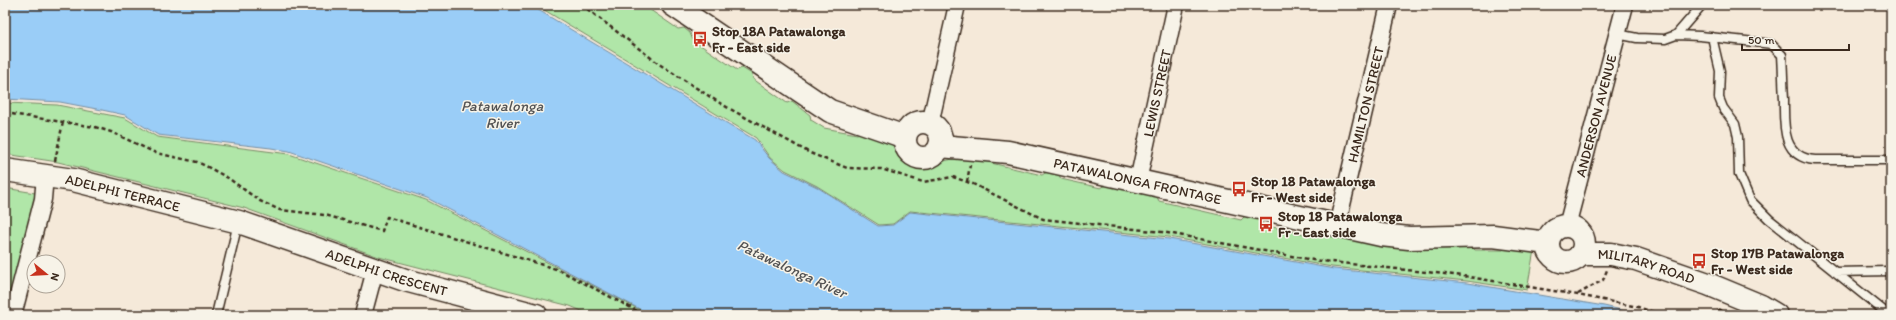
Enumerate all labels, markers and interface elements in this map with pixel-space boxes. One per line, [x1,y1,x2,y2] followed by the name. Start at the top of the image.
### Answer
[712,23,846,56] place label: Stop 18A Patawalonga Fr - East side
[1742,26,1849,52] scale bar
[691,30,709,48] bus stop icon: Stop 18A Patawalonga Fr - East side
[1748,33,1774,47] text: 50 m
[1344,44,1388,164] street label: HAMILTON STREET
[1140,48,1175,139] street label: LEWIS STREET
[1572,53,1621,179] street label: ANDERSON AVENUE
[461,97,544,132] water label: Patawalonga River
[1052,154,1223,208] street label: PATAWALONGA FRONTAGE
[64,171,182,216] street label: ADELPHI TERRACE
[1251,173,1376,206] place label: Stop 18 Patawalonga Fr - West side
[1230,180,1248,198] bus stop icon: Stop 18 Patawalonga Fr - West side
[1278,208,1403,241] place label: Stop 18 Patawalonga Fr - East side
[1257,215,1275,233] bus stop icon: Stop 18 Patawalonga Fr - East side
[734,236,851,303] water label: Patawalonga River
[323,245,449,300] street label: ADELPHI CRESCENT
[1711,245,1844,278] place label: Stop 17B Patawalonga Fr - West side
[1598,246,1697,288] street label: MILITARY ROAD
[1690,252,1708,270] bus stop icon: Stop 17B Patawalonga Fr - West side
[26,254,66,294] north arrow
[48,271,62,282] text: N

